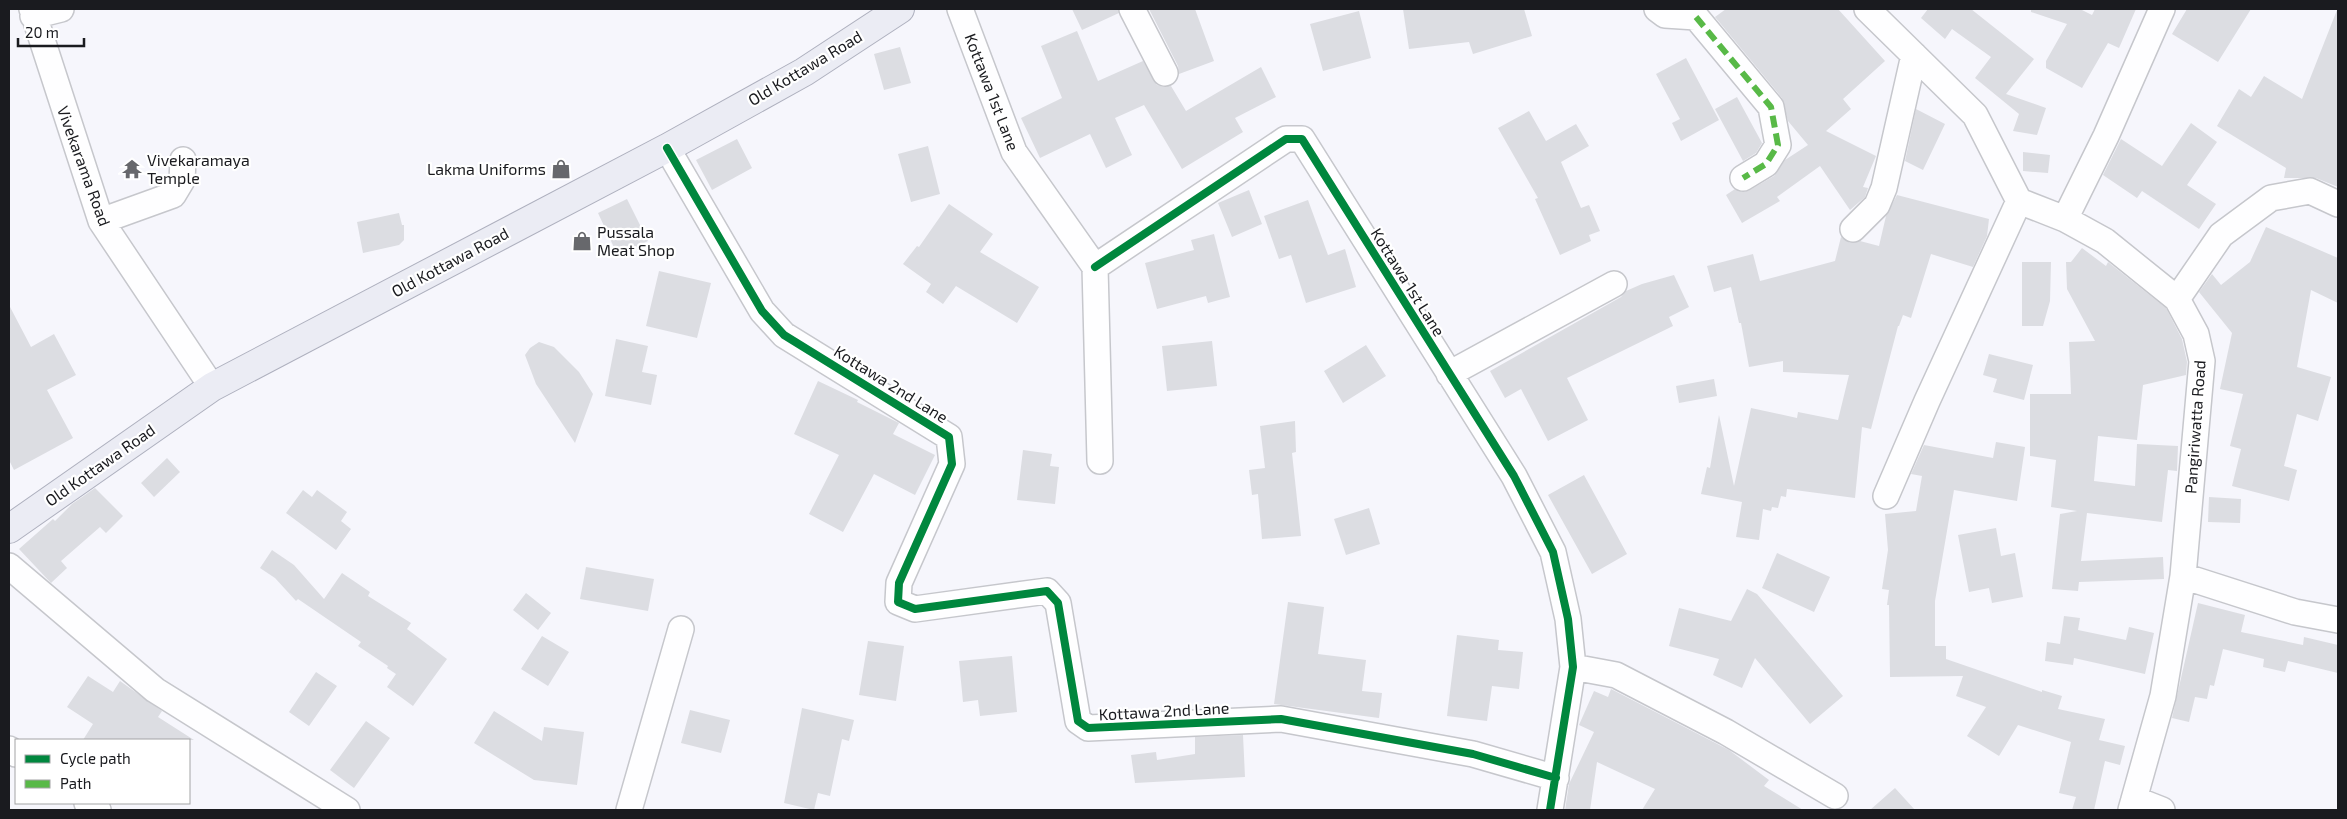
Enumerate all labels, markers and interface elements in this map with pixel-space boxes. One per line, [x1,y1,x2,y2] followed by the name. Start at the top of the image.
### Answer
[18,15,84,47] scale bar
[25,23,59,41] text: 20 m
[744,26,865,109] street label: Old Kottawa Road
[961,31,1024,153] street label: Kottawa 1st Lane
[54,103,115,228] street label: Vivekarama Road
[147,150,250,187] place label: Vivekaramaya Temple
[121,158,143,180] temple icon: Vivekaramaya Temple
[550,158,572,180] shop icon: Lakma Uniforms
[427,159,546,178] place label: Lakma Uniforms
[597,222,675,259] place label: Pussala Meat Shop
[388,223,512,300] street label: Old Kottawa Road
[1368,224,1449,339] street label: Kottawa 1st Lane
[571,230,593,252] shop icon: Pussala Meat Shop
[831,341,952,426] street label: Kottawa 2nd Lane
[2180,359,2209,494] street label: Pangiriwatta Road
[41,420,158,510] street label: Old Kottawa Road
[1098,698,1230,723] street label: Kottawa 2nd Lane
[15,739,190,804] legend
[60,749,131,767] text: Cycle path
[60,774,91,792] text: Path

